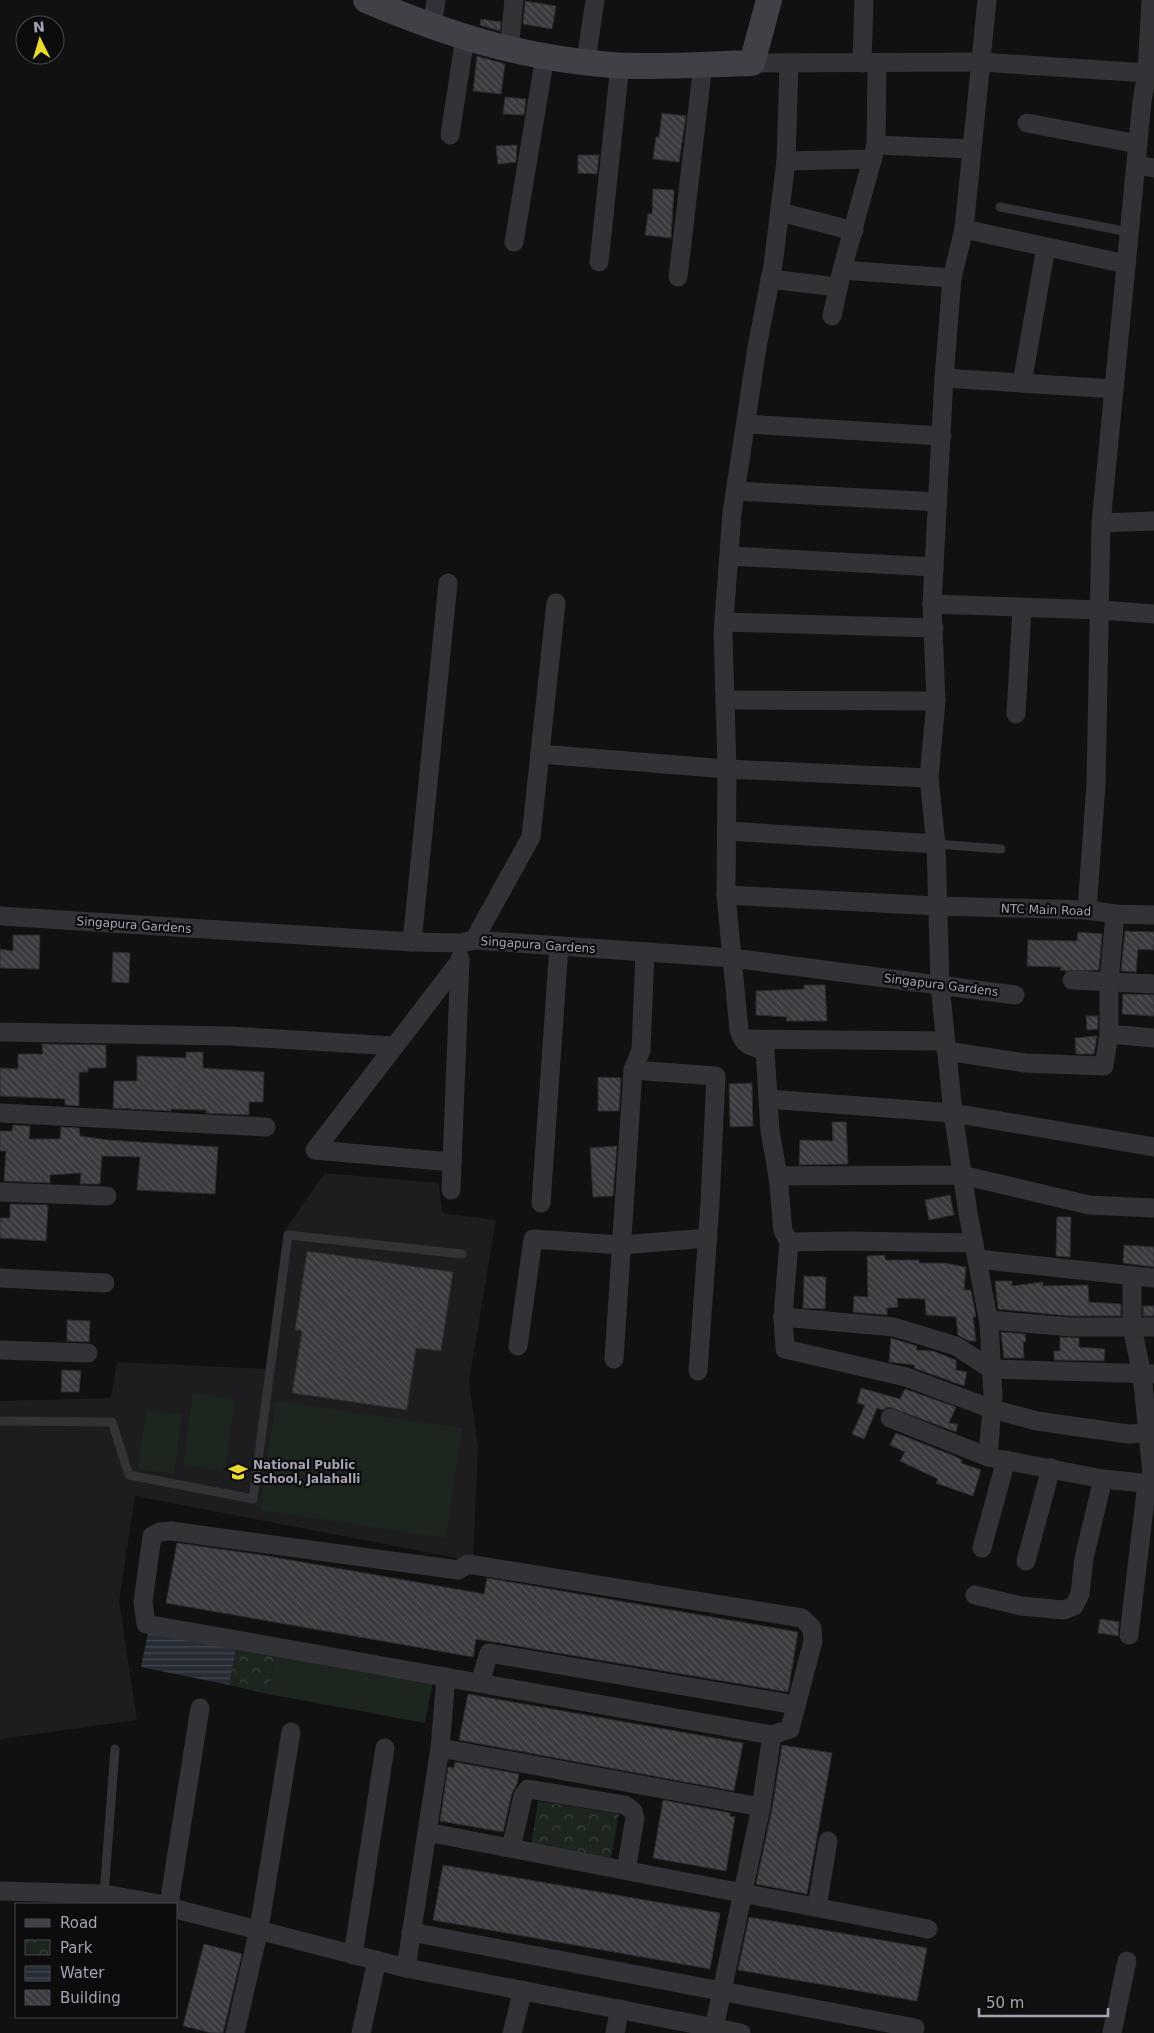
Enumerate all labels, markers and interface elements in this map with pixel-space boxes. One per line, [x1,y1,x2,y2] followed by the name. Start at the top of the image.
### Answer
[15,15,65,65] north arrow
[32,19,45,36] text: N
[1001,901,1091,919] street label: NTC Main Road
[76,914,192,936] street label: Singapura Gardens
[480,934,596,956] street label: Singapura Gardens
[883,971,999,999] street label: Singapura Gardens
[253,1458,360,1486] place label: National Public School, Jalahalli
[227,1461,249,1483] school or university icon: National Public School, Jalahalli
[15,1903,178,2018] legend
[60,1914,98,1932] text: Road
[60,1939,93,1957] text: Park
[60,1964,105,1982] text: Water
[979,1986,1108,2018] scale bar
[60,1989,121,2007] text: Building
[986,1994,1024,2012] text: 50 m

